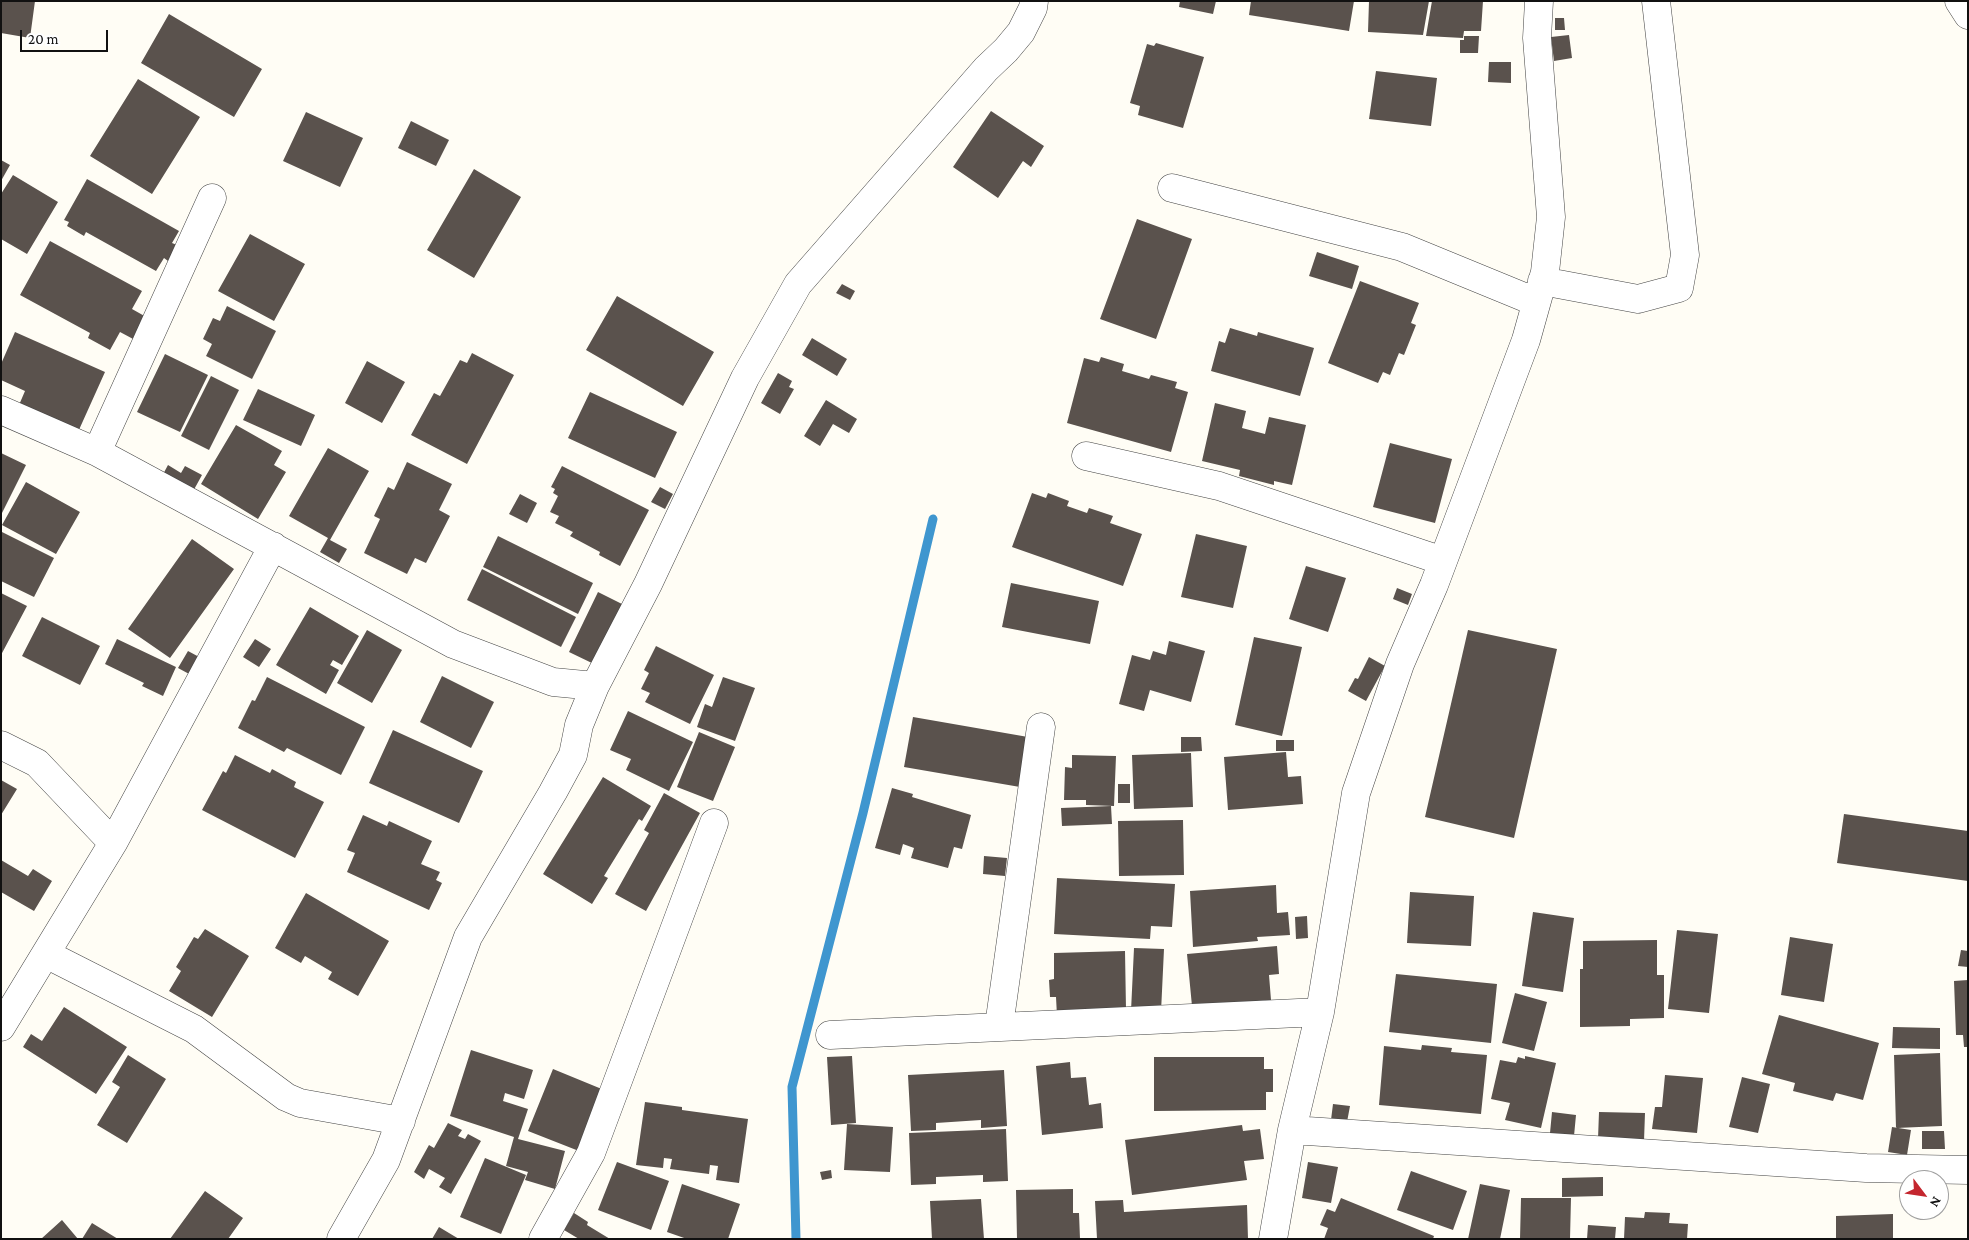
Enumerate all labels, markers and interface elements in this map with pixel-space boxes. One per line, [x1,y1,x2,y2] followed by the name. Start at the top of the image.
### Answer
[22,20,110,52] scale bar
[28,31,59,47] text: 20 m
[1899,1170,1949,1220] north arrow
[1927,1194,1945,1210] text: N

